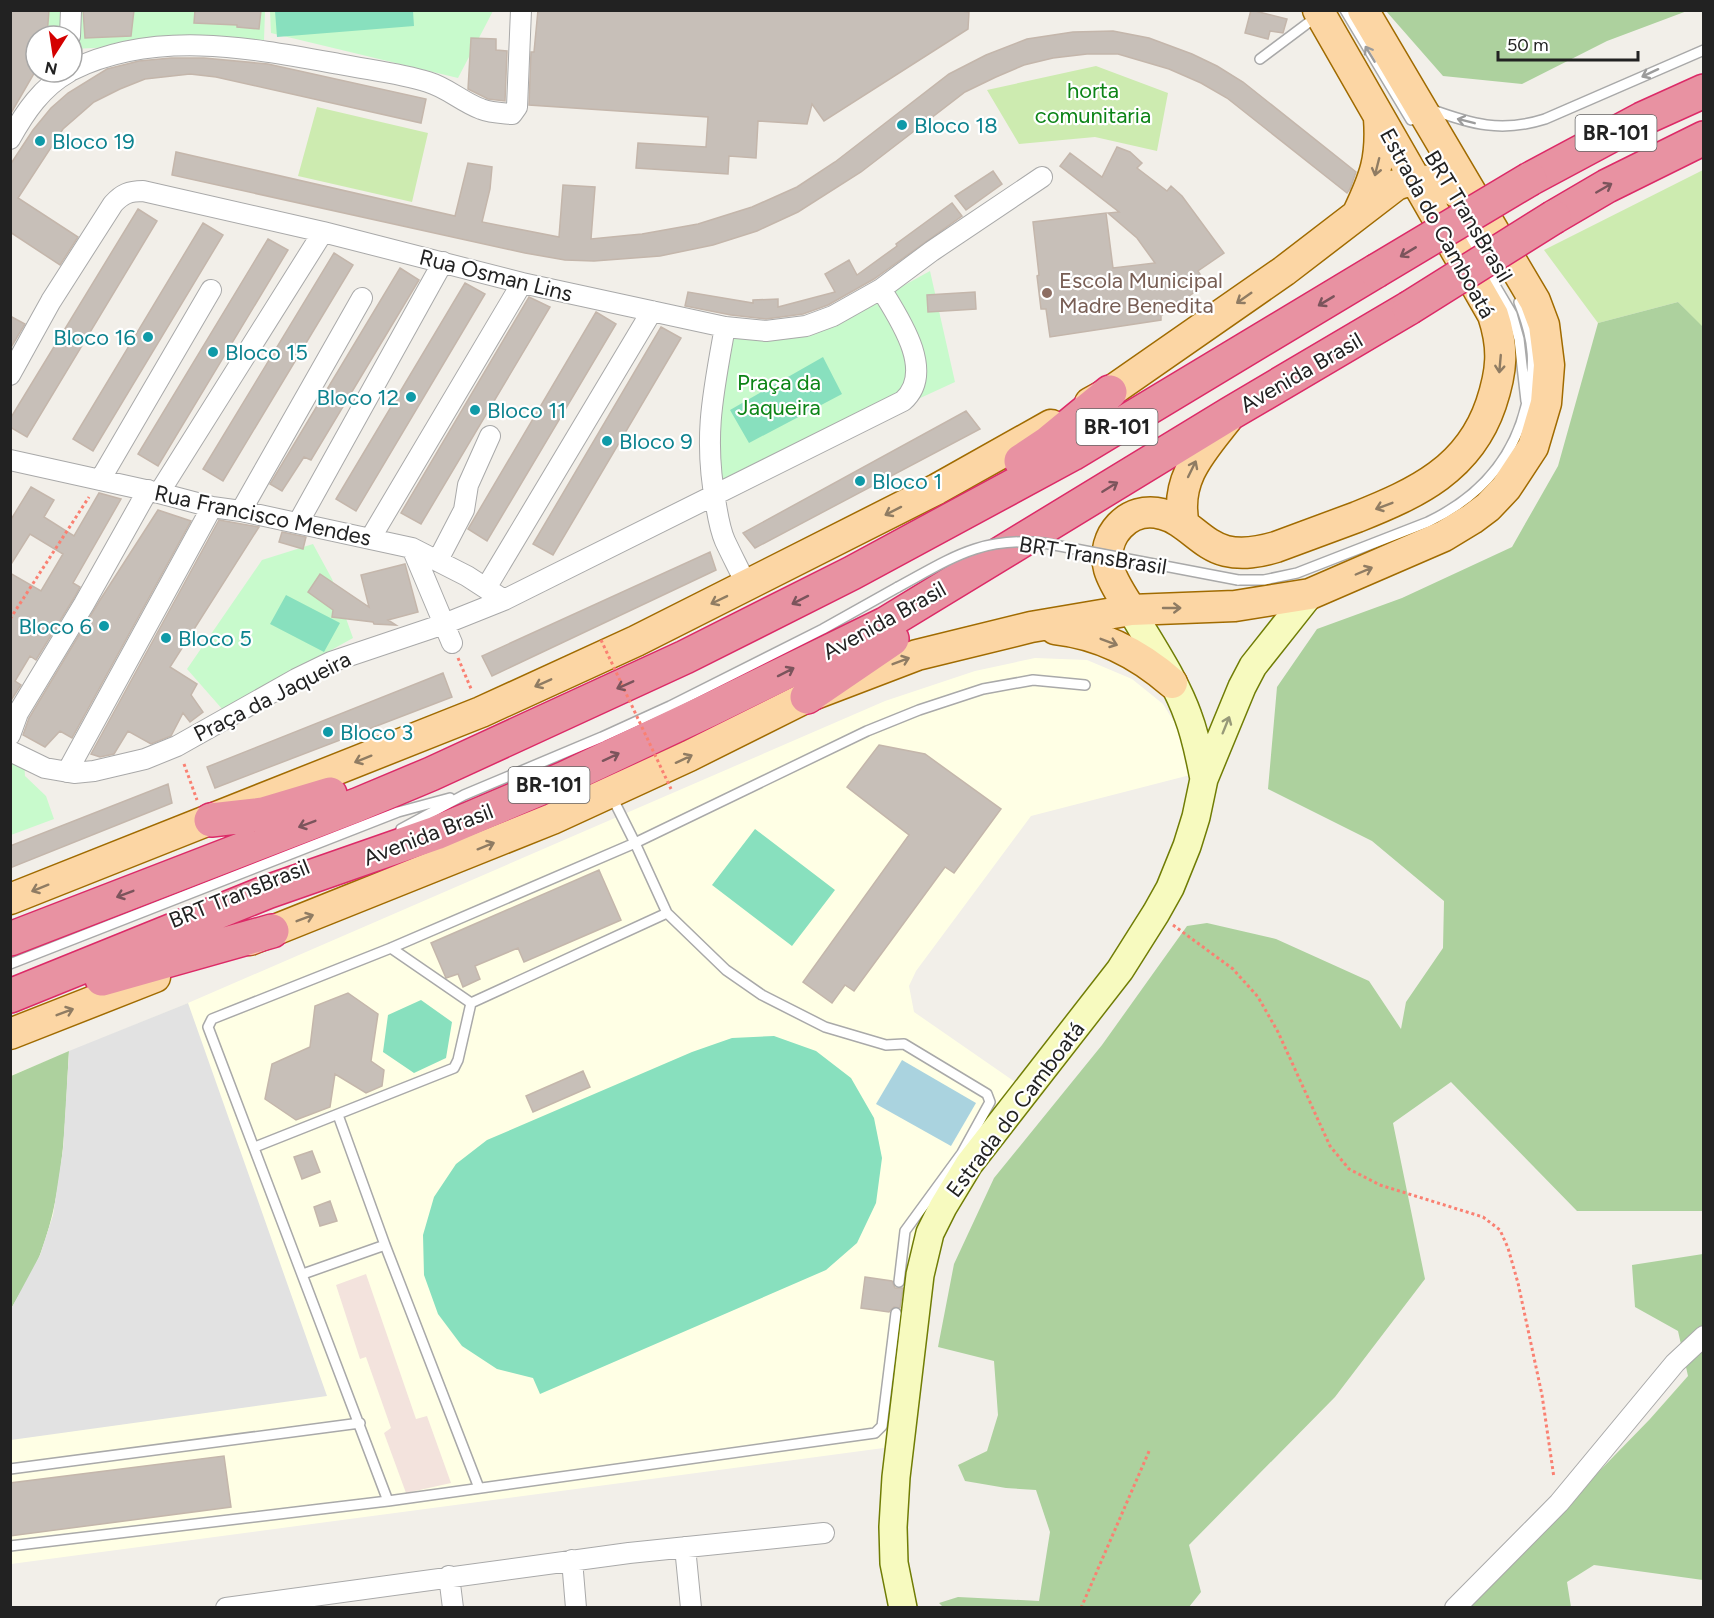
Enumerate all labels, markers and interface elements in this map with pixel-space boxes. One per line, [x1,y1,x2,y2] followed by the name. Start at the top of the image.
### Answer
[24,24,84,84] north arrow
[1498,24,1638,62] scale bar
[1507,34,1549,56] text: 50 m
[1364,46,1376,63] one-way arrow
[43,58,59,79] text: N
[1641,68,1659,79] one-way arrow
[1035,77,1151,129] park label: horta comunitaria
[914,112,998,139] place label: Bloco 18
[1457,114,1476,126] one-way arrow
[1576,115,1656,151] road number: BR-101
[895,118,909,132] marker: Bloco 18
[1374,124,1501,323] street label: Estrada do Camboatá
[52,128,135,155] place label: Bloco 19
[33,134,47,148] marker: Bloco 19
[1419,145,1519,287] street label: BRT TransBrasil
[1370,157,1382,176] one-way arrow
[1595,182,1612,194] one-way arrow
[417,243,575,308] street label: Rua Osman Lins
[1400,246,1417,258] one-way arrow
[1059,267,1223,319] place label: Escola Municipal Madre Benedita
[1040,286,1054,300] marker: Escola Municipal Madre Benedita
[1237,292,1253,304] one-way arrow
[1318,295,1335,307] one-way arrow
[53,324,136,351] place label: Bloco 16
[1235,326,1367,418] street label: Avenida Brasil
[141,330,155,344] marker: Bloco 16
[225,339,308,366] place label: Bloco 15
[206,345,220,359] marker: Bloco 15
[1494,353,1505,373] one-way arrow
[737,369,821,421] park label: Praça da Jaqueira
[316,384,399,411] place label: Bloco 12
[404,390,418,404] marker: Bloco 12
[487,397,566,424] place label: Bloco 11
[468,403,482,417] marker: Bloco 11
[1076,409,1158,445] road number: BR-101
[619,428,693,455] place label: Bloco 9
[600,434,614,448] marker: Bloco 9
[1186,460,1198,478] one-way arrow
[872,468,942,495] place label: Bloco 1
[853,474,867,488] marker: Bloco 1
[152,479,374,552] street label: Rua Francisco Mendes
[1101,481,1118,493] one-way arrow
[1375,501,1394,512] one-way arrow
[885,505,902,517] one-way arrow
[1017,530,1169,581] street label: BRT TransBrasil
[1354,565,1373,576] one-way arrow
[818,575,951,665] street label: Avenida Brasil
[711,594,729,606] one-way arrow
[791,594,809,606] one-way arrow
[1162,602,1182,614] one-way arrow
[18,613,92,640] place label: Bloco 6
[97,619,111,633] marker: Bloco 6
[178,625,252,652] place label: Bloco 5
[159,631,173,645] marker: Bloco 5
[1099,637,1117,648] one-way arrow
[189,645,355,748] street label: Praça da Jaqueira
[891,655,910,666] one-way arrow
[777,665,795,677] one-way arrow
[535,678,553,690] one-way arrow
[616,679,634,691] one-way arrow
[1221,717,1232,735] one-way arrow
[340,719,413,746] place label: Bloco 3
[321,725,335,739] marker: Bloco 3
[601,750,619,762] one-way arrow
[674,752,692,764] one-way arrow
[355,754,373,765] one-way arrow
[508,767,590,803] road number: BR-101
[359,797,497,872] street label: Avenida Brasil
[298,819,317,830] one-way arrow
[476,840,495,851] one-way arrow
[165,853,313,934] street label: BRT TransBrasil
[31,883,49,894] one-way arrow
[116,889,135,900] one-way arrow
[295,912,314,923] one-way arrow
[55,1006,74,1017] one-way arrow
[941,1016,1090,1202] street label: Estrada do Camboatá

